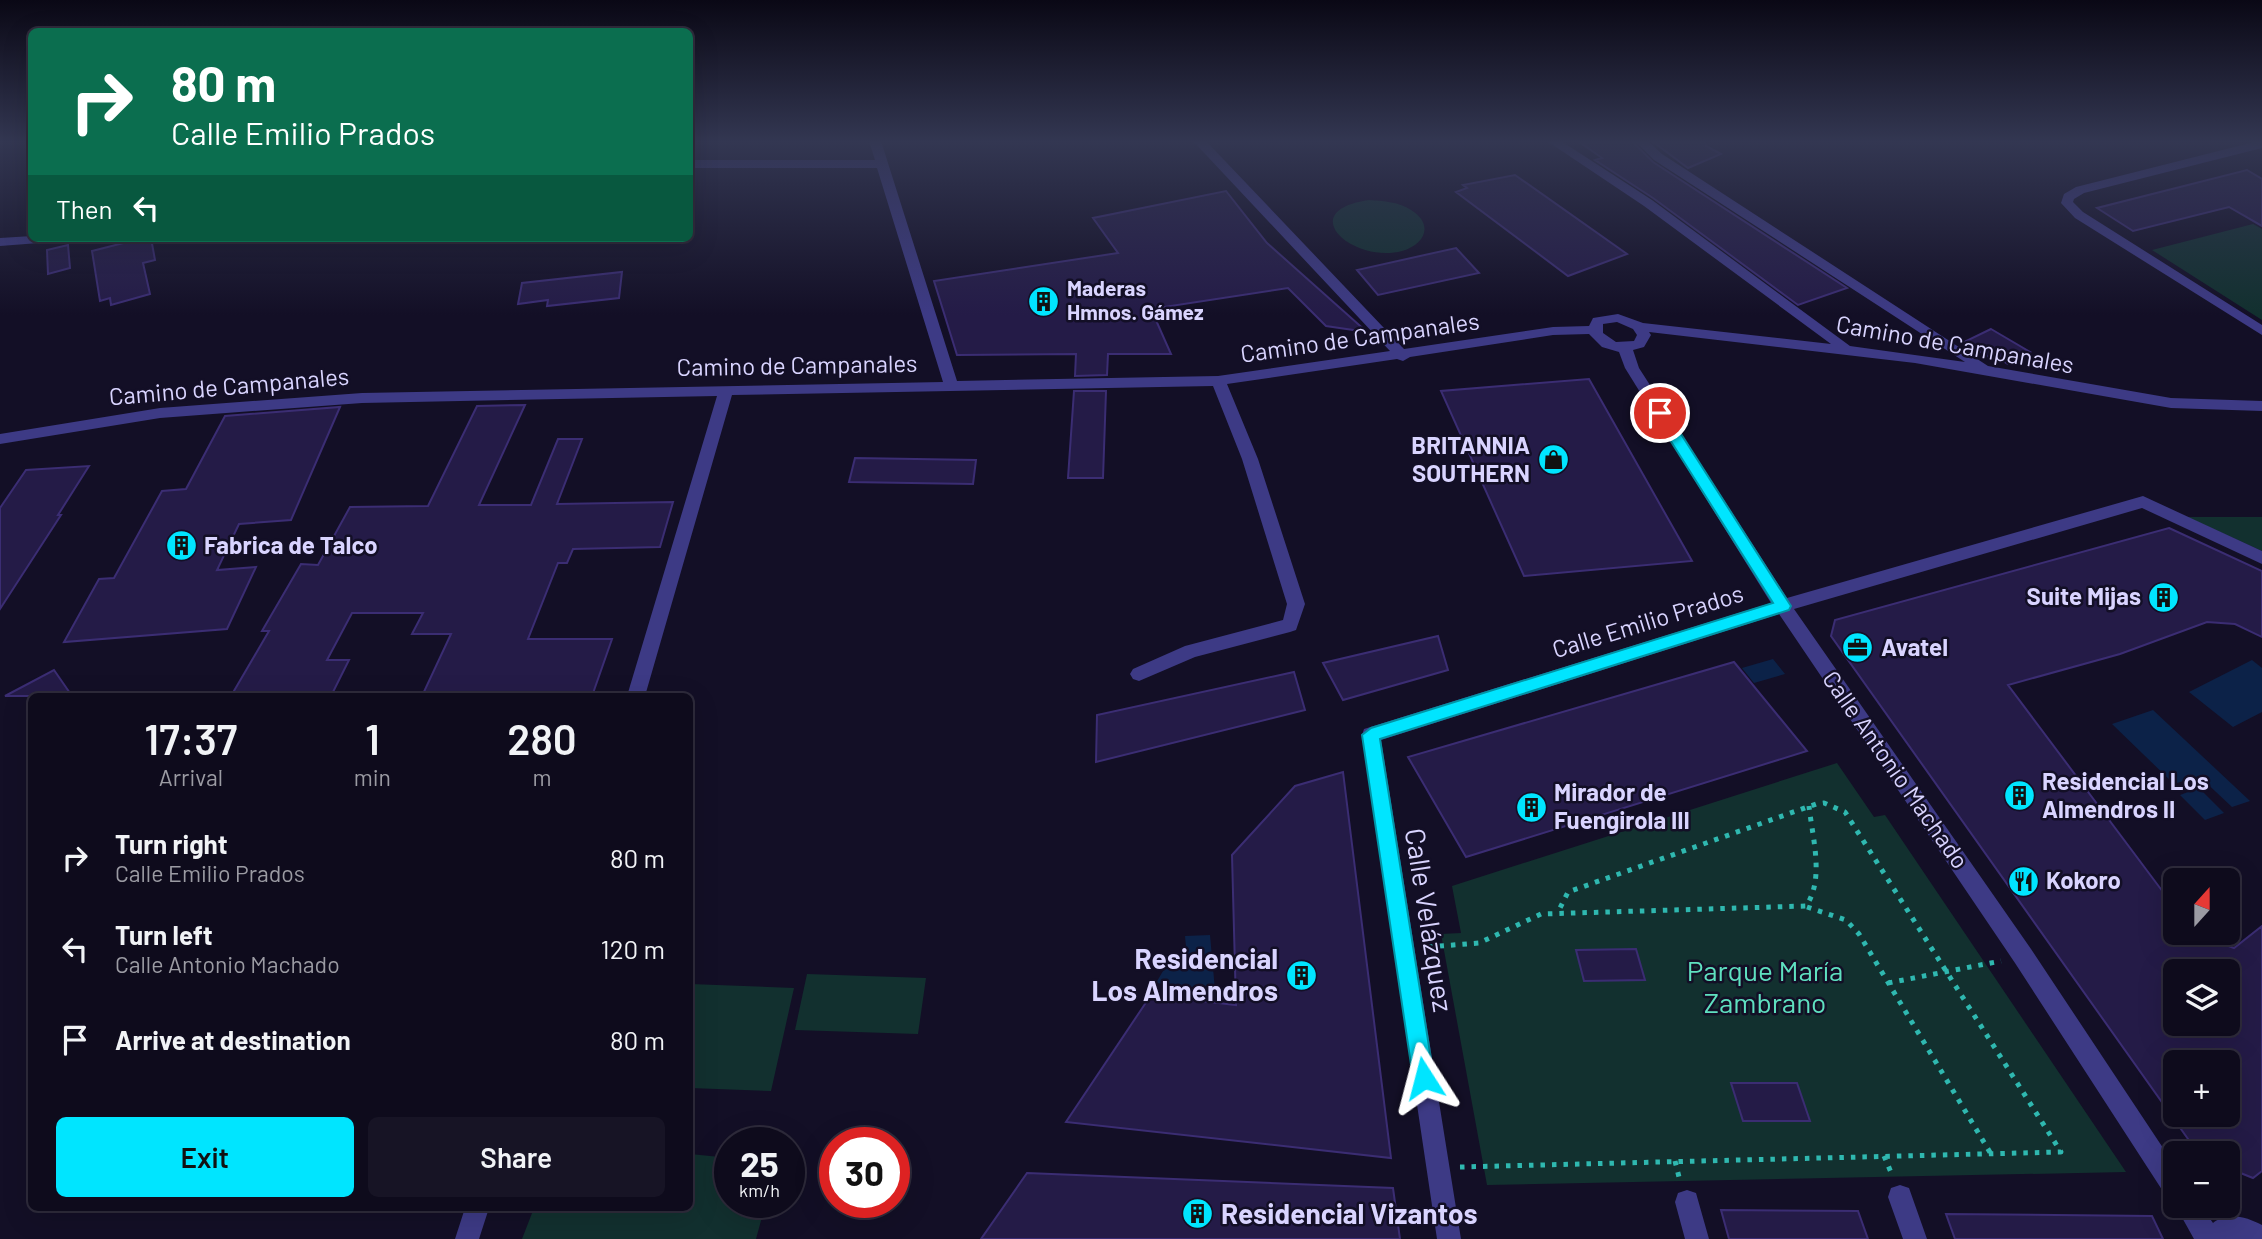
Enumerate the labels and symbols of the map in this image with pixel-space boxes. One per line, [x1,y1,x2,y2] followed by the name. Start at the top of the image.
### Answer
[1067,275,1204,324] place label: Maderas Hmnos. Gámez
[1027,284,1061,318] building icon: Maderas Hmnos. Gámez
[1239,305,1481,368] street label: Camino de Campanales
[1834,308,2076,379] street label: Camino de Campanales
[676,348,918,381] street label: Camino de Campanales
[108,361,350,410] street label: Camino de Campanales
[1630,383,1690,443] pin
[1411,430,1530,487] place label: BRITANNIA SOUTHERN
[1536,443,1570,477] shop icon: BRITANNIA SOUTHERN
[164,529,198,563] building icon: Fabrica de Talco
[204,530,378,559] place label: Fabrica de Talco
[1549,578,1747,663] street label: Calle Emilio Prados
[2147,580,2181,614] building icon: Suite Mijas
[2027,581,2141,610] place label: Suite Mijas
[1841,631,1875,665] office icon: Avatel
[1881,632,1948,661] place label: Avatel
[1817,665,1975,873] street label: Calle Antonio Machado
[2042,766,2209,823] place label: Residencial Los Almendros II
[1554,777,1690,834] place label: Mirador de Fuengirola III
[2002,779,2036,813] building icon: Residencial Los Almendros II
[1514,790,1548,824] building icon: Mirador de Fuengirola III
[1399,826,1461,1014] street label: Calle Velázquez
[2006,864,2040,898] restaurant icon: Kokoro
[2046,865,2121,894] place label: Kokoro
[2163,868,2240,945] north arrow
[1091,941,1278,1007] place label: Residencial Los Almendros
[1687,953,1843,1019] park label: Parque María Zambrano
[1284,958,1318,992] building icon: Residencial Los Almendros
[1387,1041,1461,1115] position arrow
[819,1127,910,1218] speed limit sign: 30
[1221,1196,1478,1230] place label: Residencial Vizantos
[1181,1197,1215,1231] building icon: Residencial Vizantos

